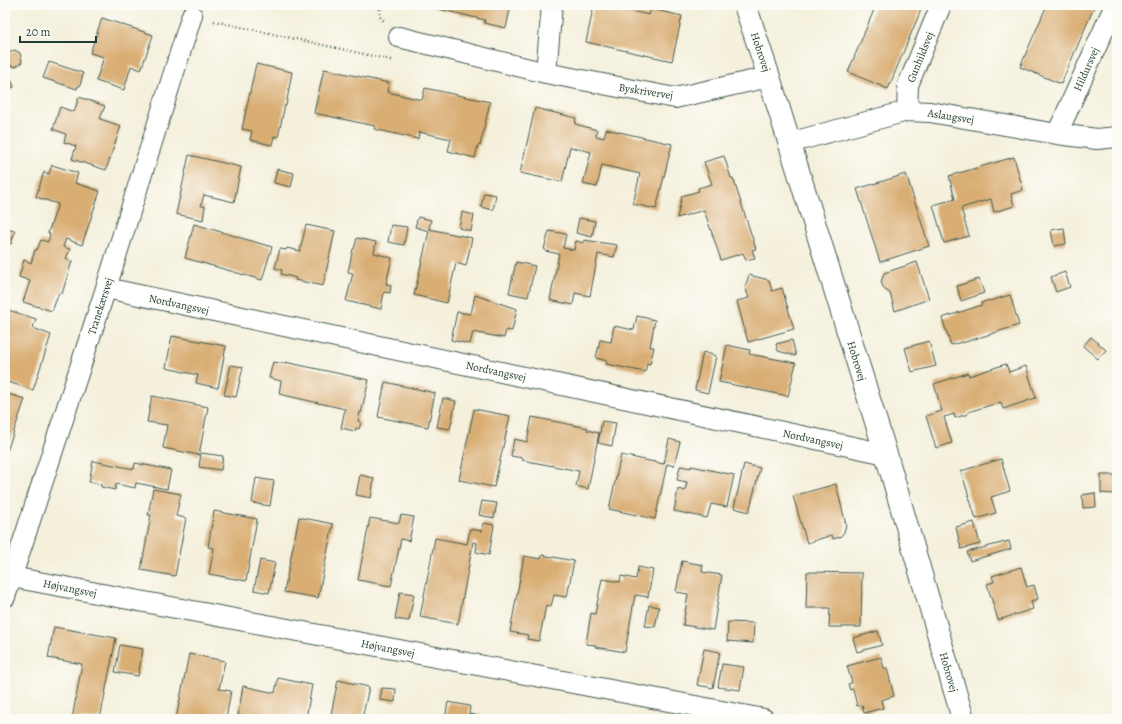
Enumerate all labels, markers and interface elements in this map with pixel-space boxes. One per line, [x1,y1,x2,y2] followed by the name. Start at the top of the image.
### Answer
[20,18,96,44] scale bar
[26,24,50,40] text: 20 m
[747,30,774,74] street label: Hobrovej
[903,30,937,85] street label: Gunhildsvej
[1070,45,1103,94] street label: Hildursvej
[618,80,674,103] street label: Byskrivervej
[926,105,975,128] street label: Aslaugsvej
[84,276,117,337] street label: Tranekærsvej
[147,291,210,318] street label: Nordvangsvej
[843,339,870,383] street label: Hobrovej
[464,358,527,385] street label: Nordvangsvej
[781,426,844,453] street label: Nordvangsvej
[42,576,98,601] street label: Højvangsvej
[360,636,416,661] street label: Højvangsvej
[936,650,961,694] street label: Hobrovej

